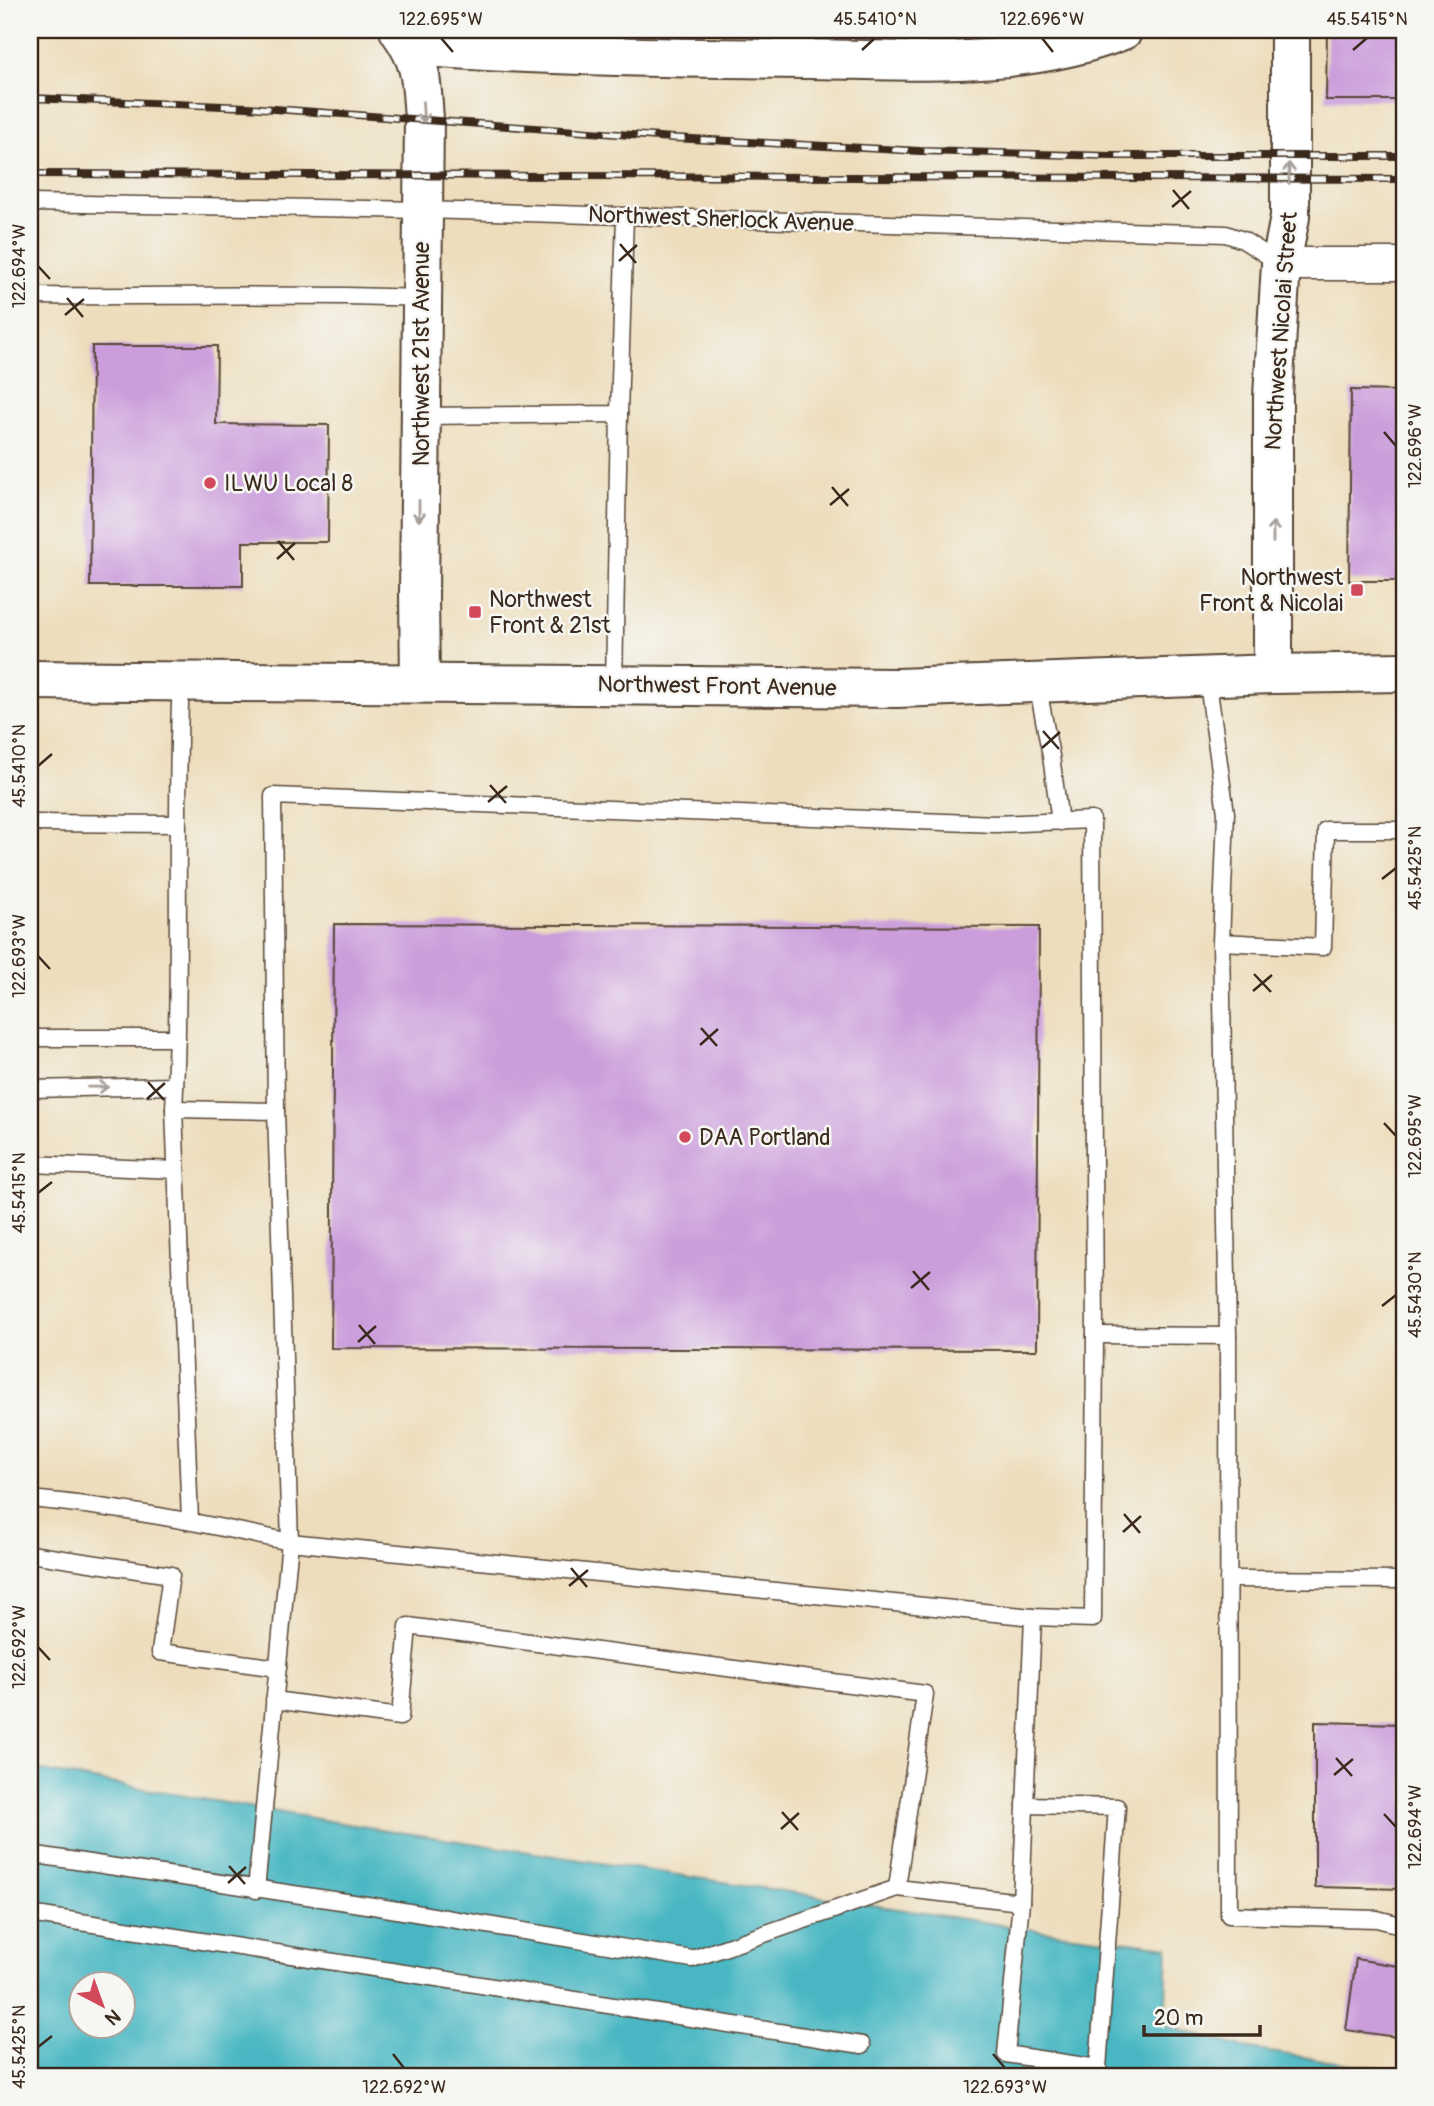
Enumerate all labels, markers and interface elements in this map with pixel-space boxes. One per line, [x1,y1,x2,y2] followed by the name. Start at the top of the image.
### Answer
[399,8,483,31] text: 122.695°W
[833,8,917,31] text: 45.5410°N
[1000,8,1084,31] text: 122.696°W
[1326,8,1408,31] text: 45.5415°N
[417,100,430,123] one-way arrow
[1282,161,1296,184] one-way arrow
[588,200,855,238] street label: Northwest Sherlock Avenue
[1258,210,1304,451] street label: Northwest Nicolai Street
[8,224,31,308] text: 122.694°W
[407,241,436,466] street label: Northwest 21st Avenue
[1404,404,1427,488] text: 122.696°W
[224,469,353,498] place label: ILWU Local 8
[202,475,218,491] marker: ILWU Local 8
[413,499,426,522] one-way arrow
[1266,521,1280,544] one-way arrow
[1199,563,1344,618] place label: Northwest Front & Nicolai
[1349,582,1365,598] marker: Northwest Front & Nicolai
[489,585,611,640] place label: Northwest Front & 21st
[467,604,483,620] marker: Northwest Front & 21st
[597,669,837,703] street label: Northwest Front Avenue
[8,724,31,808] text: 45.5410°N
[1404,826,1427,910] text: 45.5425°N
[8,914,31,998] text: 122.693°W
[86,1080,109,1094] one-way arrow
[1404,1094,1427,1178] text: 122.695°W
[699,1123,831,1152] place label: DAA Portland
[677,1129,693,1145] marker: DAA Portland
[8,1152,31,1234] text: 45.5415°N
[1404,1252,1427,1338] text: 45.5430°N
[8,1605,31,1689] text: 122.692°W
[1404,1785,1427,1869] text: 122.694°W
[66,1969,136,2039] north arrow
[1144,1994,1259,2038] scale bar
[100,2004,125,2030] text: N
[8,2005,31,2089] text: 45.5425°N
[1154,2005,1203,2032] text: 20 m
[362,2076,446,2099] text: 122.692°W
[963,2076,1047,2099] text: 122.693°W

